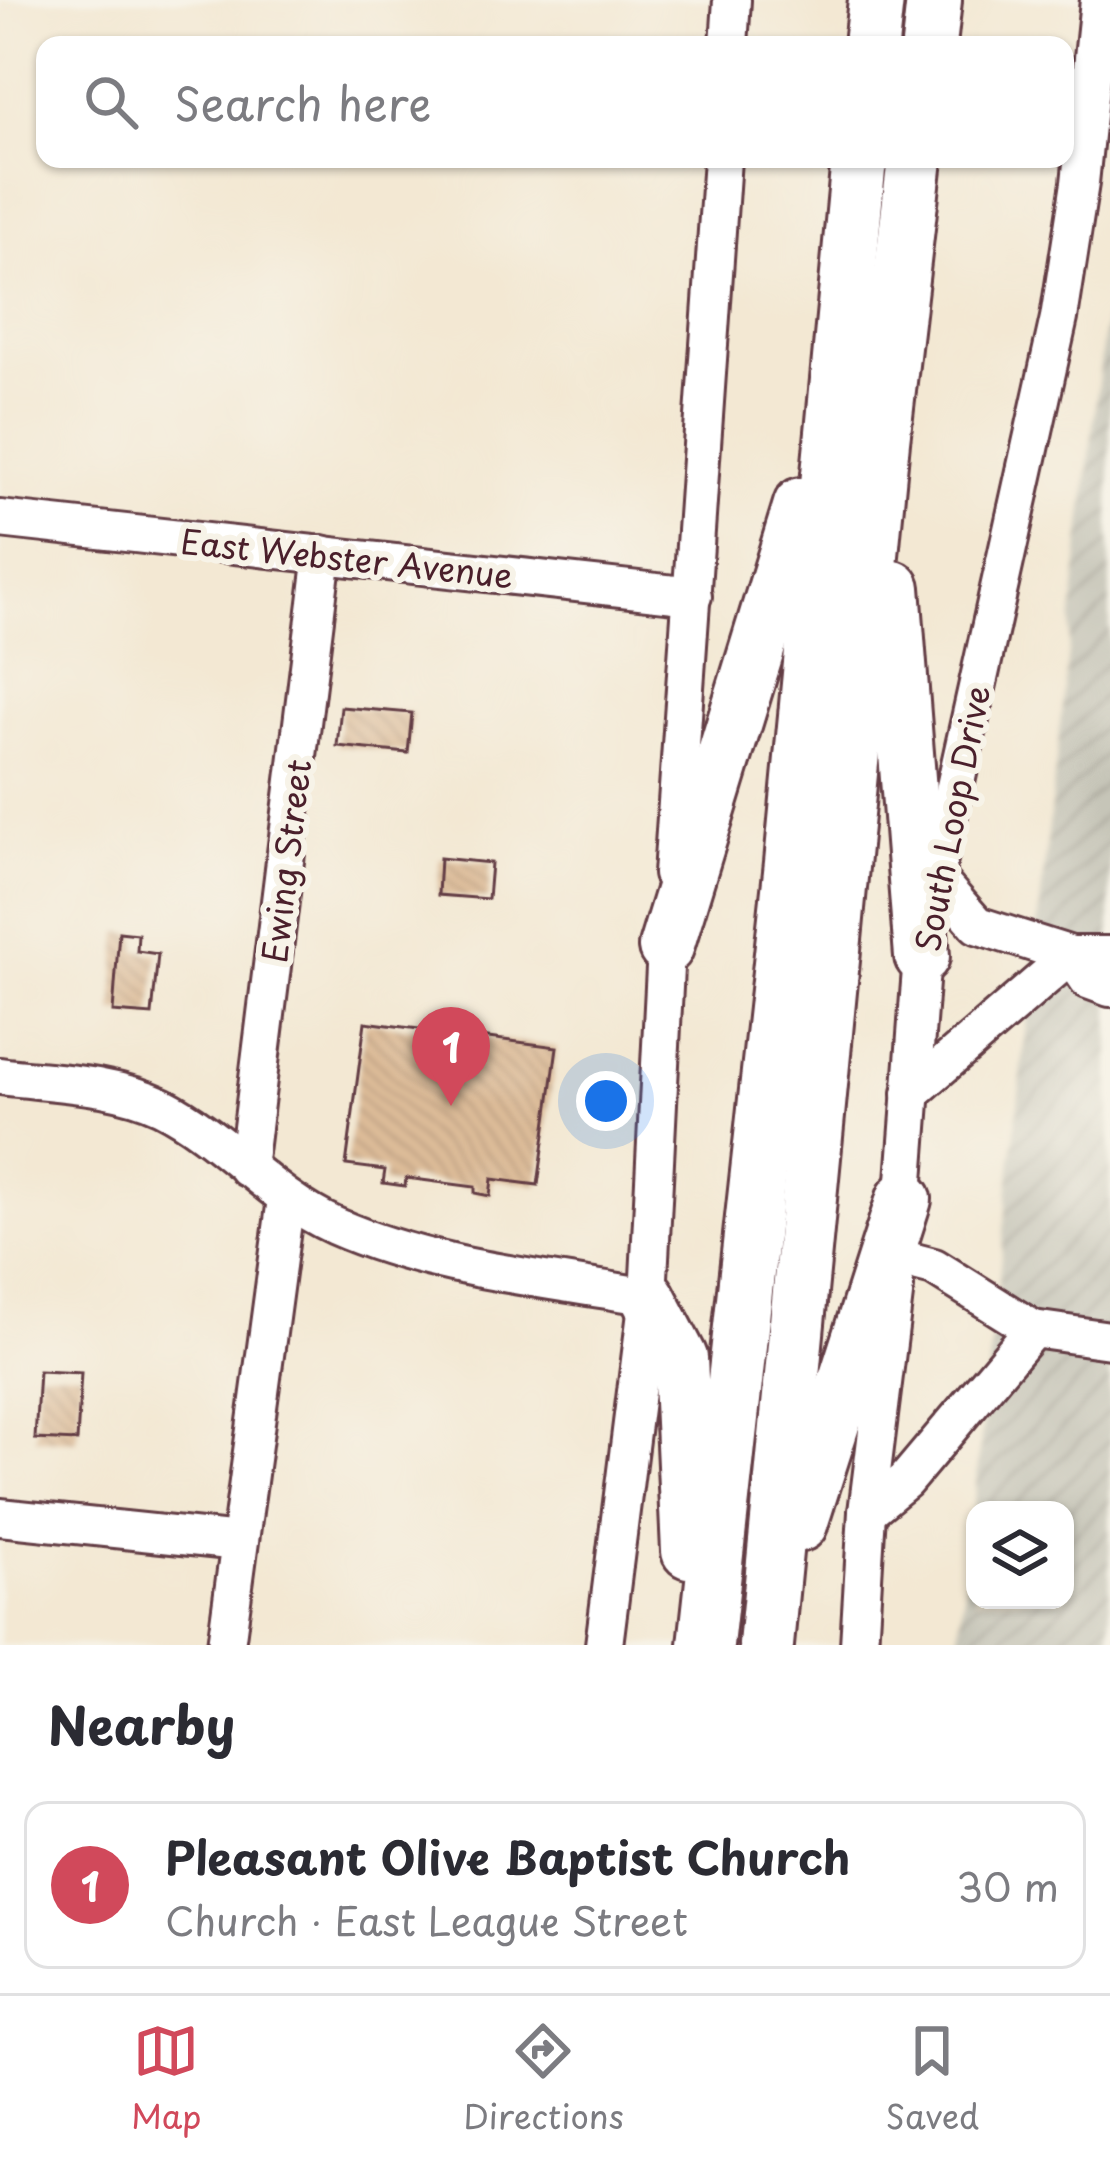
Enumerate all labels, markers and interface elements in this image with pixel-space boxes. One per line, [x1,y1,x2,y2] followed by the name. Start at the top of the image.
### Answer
[36,36,1074,168] search box
[174,68,431,136] text: Search here
[78,69,144,135] icon: search
[178,515,516,599] street label: East Webster Avenue
[901,681,1001,955] street label: South Loop Drive
[248,756,322,966] street label: Ewing Street
[412,1007,490,1106] pin: 1
[576,1071,636,1131] your location
[966,1501,1074,1609] map controls
[966,1501,1074,1609] button: layers
[48,1685,235,1762] text: Nearby
[165,1822,850,1890] text: Pleasant Olive Baptist Church
[81,1856,99,1915] text: 1
[956,1856,1059,1915] text: 30 m
[165,1890,688,1949] text: Church · East League Street
[131,2018,201,2140] tab: Map
[463,2018,624,2140] tab: Directions
[885,2018,979,2140] tab: Saved

